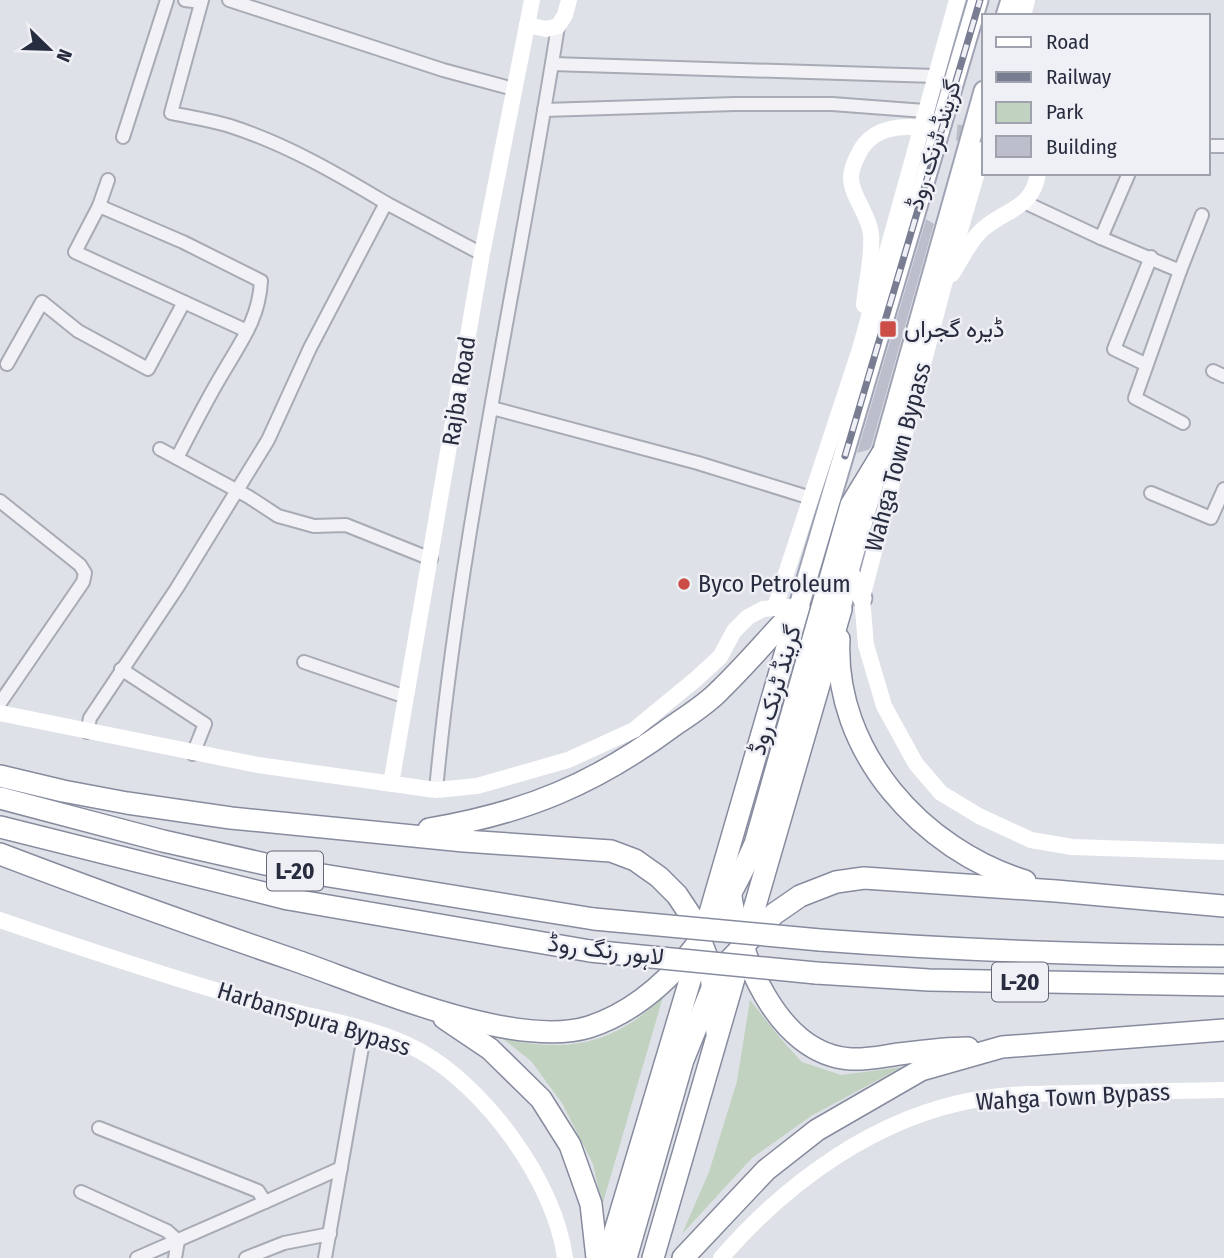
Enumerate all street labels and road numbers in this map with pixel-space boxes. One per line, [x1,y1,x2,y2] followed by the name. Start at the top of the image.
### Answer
[901,77,968,213] street label: گرینڈ ٹرنک روڈ
[437,334,481,448] street label: Rajba Road
[859,359,937,555] street label: Wahga Town Bypass
[743,622,808,758] street label: گرینڈ ٹرنک روڈ
[267,852,323,890] road number: L-20
[546,929,666,973] street label: لاہور رنگ روڈ
[992,962,1048,1001] road number: L-20
[214,976,414,1062] street label: Harbanspura Bypass
[975,1078,1171,1116] street label: Wahga Town Bypass

